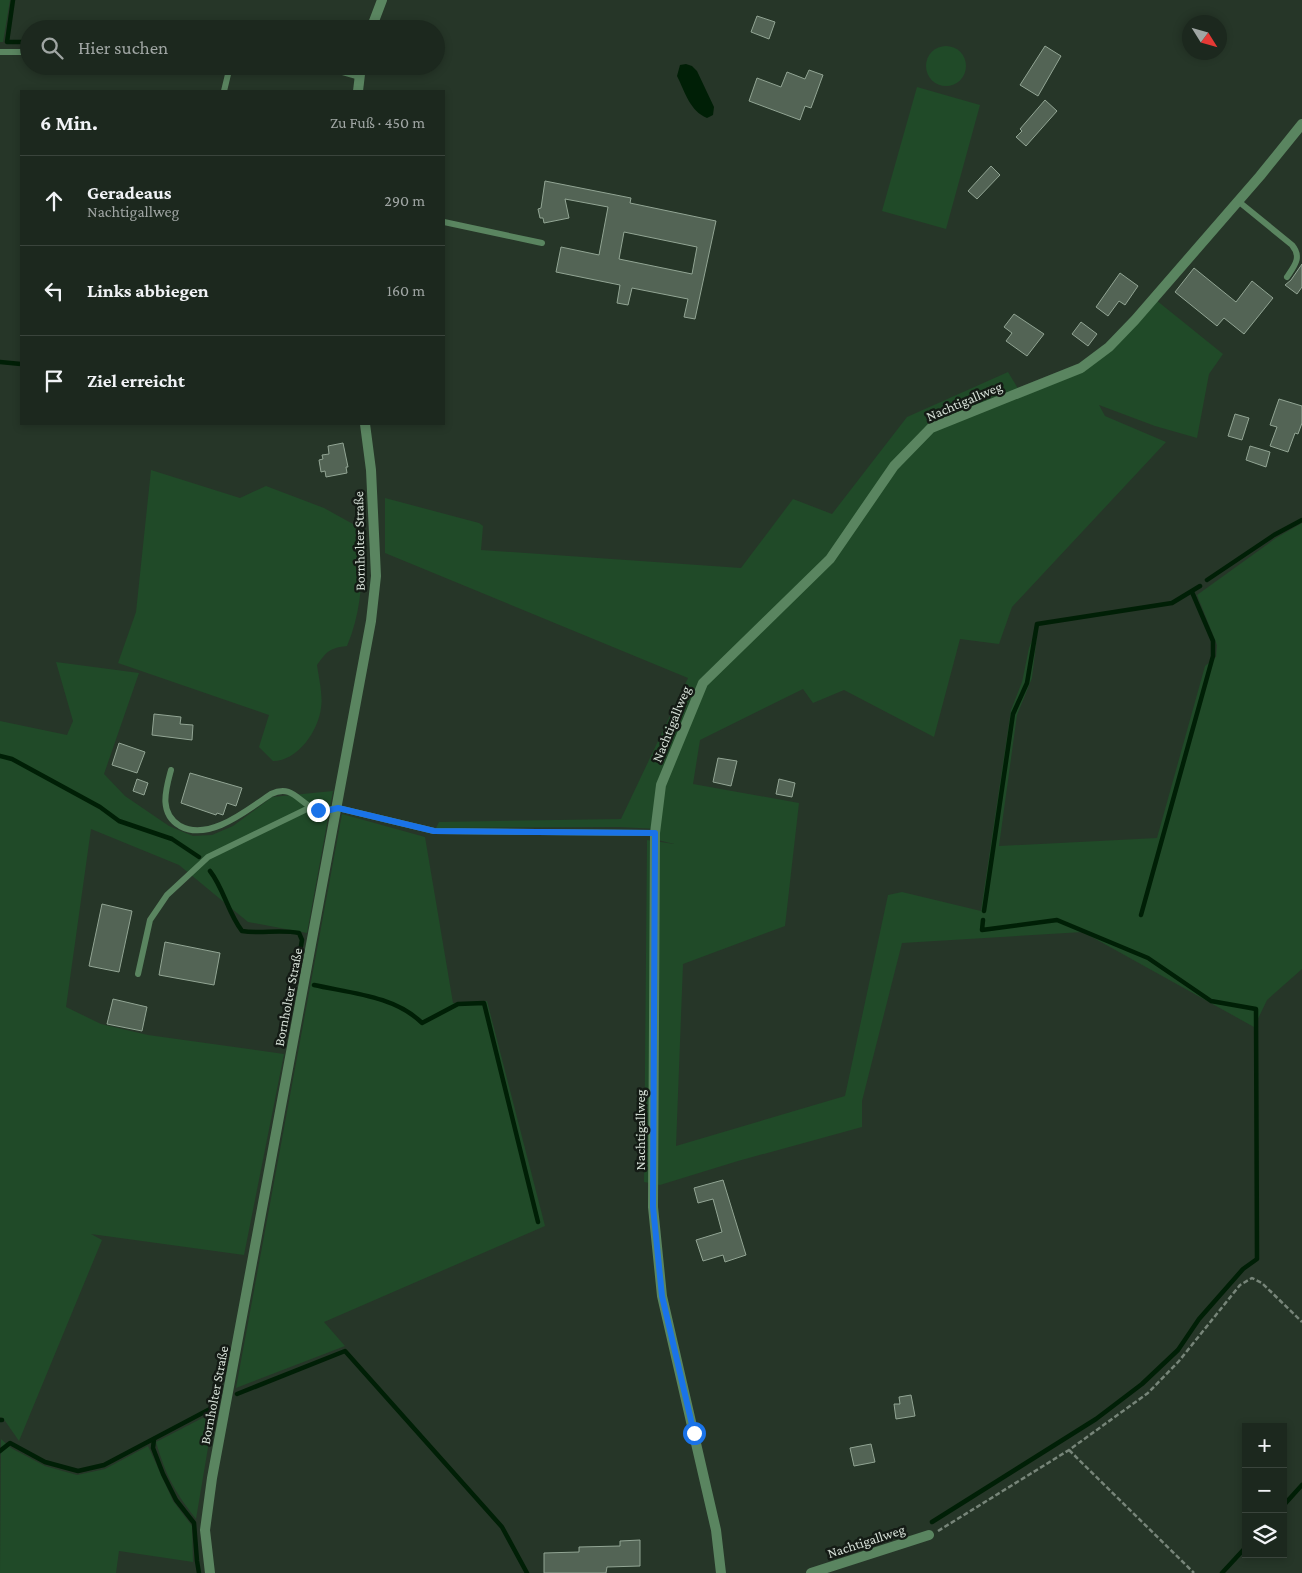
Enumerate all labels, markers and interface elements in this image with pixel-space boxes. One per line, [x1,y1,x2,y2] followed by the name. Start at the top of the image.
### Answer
[1182,15,1227,60] north arrow
[20,20,445,75] search box
[38,34,66,62] icon: search
[78,37,168,58] text: Hier suchen
[40,111,98,135] text: 6 Min.
[330,114,425,131] text: Zu Fuß · 450 m
[87,182,172,203] text: Geradeaus
[40,187,68,215] icon: ahead
[384,192,425,209] text: 290 m
[87,203,179,220] text: Nachtigallweg
[40,277,68,305] icon: left
[87,280,209,301] text: Links abbiegen
[387,282,425,299] text: 160 m
[40,367,68,395] icon: arrive
[87,370,185,391] text: Ziel erreicht
[924,378,1005,424] street label: Nachtigallweg
[350,491,368,591] street label: Bornholter Straße
[648,683,694,764] street label: Nachtigallweg
[307,799,330,822] route end
[271,946,305,1048] street label: Bornholter Straße
[632,1089,648,1170] street label: Nachtigallweg
[197,1344,231,1446] street label: Bornholter Straße
[683,1422,706,1445] route start
[1242,1423,1287,1558] map controls
[1242,1423,1287,1468] button: +
[1242,1468,1287,1513] button: −
[1242,1513,1287,1558] button: layers
[825,1521,907,1561] street label: Nachtigallweg

